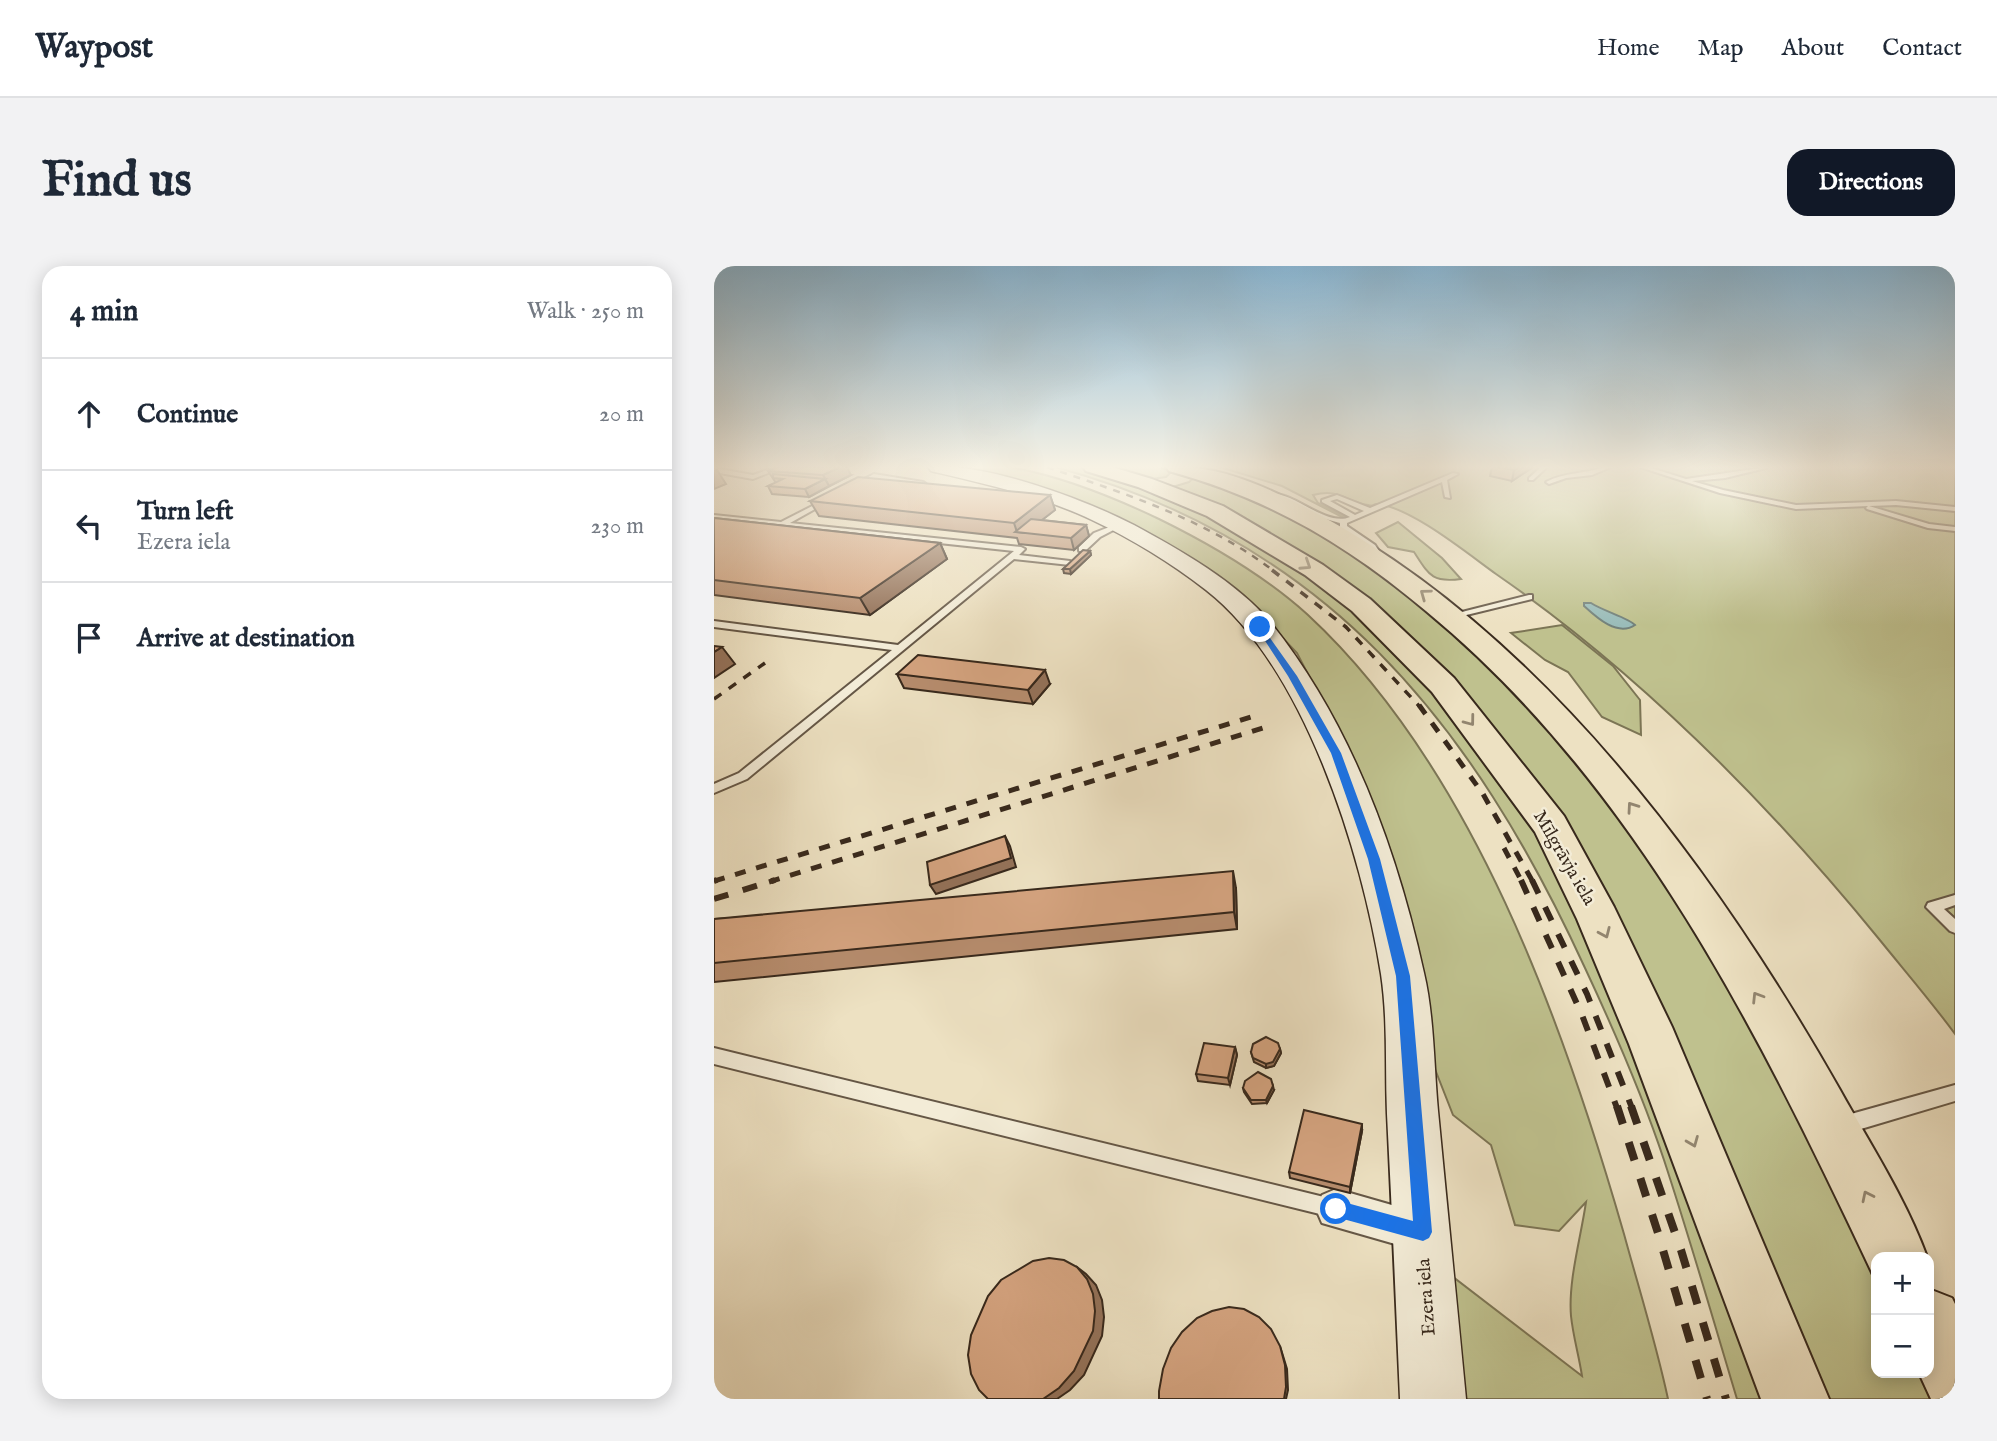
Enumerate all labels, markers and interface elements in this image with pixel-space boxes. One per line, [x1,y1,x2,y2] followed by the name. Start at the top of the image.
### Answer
[35,27,153,69] text: Waypost
[1597,33,1660,64] text: Home
[1698,33,1744,64] text: Map
[1782,33,1844,64] text: About
[1882,33,1962,64] text: Contact
[1787,149,1955,216] button: Directions
[42,151,192,213] text: Find us
[70,293,138,331] text: 4 min
[527,297,644,326] text: Walk · 250 m
[70,395,108,433] icon: ahead
[137,398,238,431] text: Continue
[599,400,644,429] text: 20 m
[137,495,234,528] text: Turn left
[70,507,108,545] icon: left
[591,512,644,541] text: 230 m
[137,528,230,557] text: Ezera iela
[1298,557,1311,570] one-way arrow
[1420,590,1433,603] one-way arrow
[1244,611,1275,642] route end
[70,619,108,657] icon: arrive
[137,622,355,655] text: Arrive at destination
[1462,713,1475,726] one-way arrow
[1628,802,1640,815] one-way arrow
[1527,806,1601,911] street label: Mīlgrāvja iela
[1597,926,1611,938] one-way arrow
[1753,991,1766,1004] one-way arrow
[1685,1136,1699,1148] one-way arrow
[1861,1191,1875,1203] one-way arrow
[1320,1193,1351,1224] route start
[1871,1252,1934,1378] map controls
[1871,1252,1934,1315] button: +
[1412,1257,1442,1336] street label: Ezera iela
[1871,1315,1934,1378] button: −

